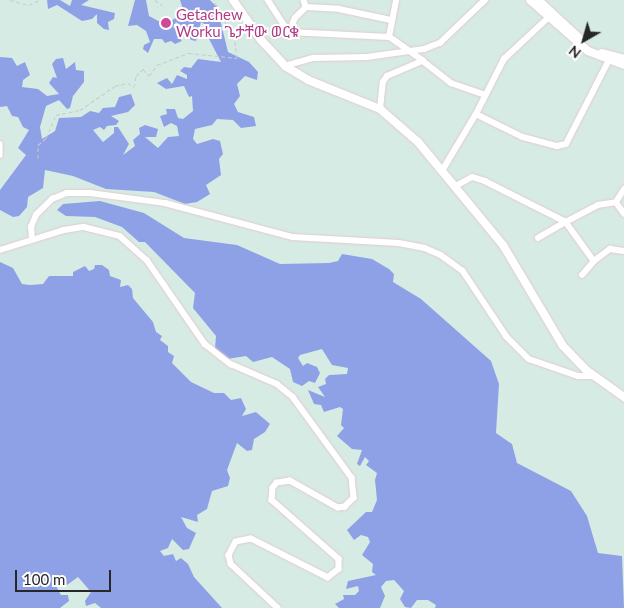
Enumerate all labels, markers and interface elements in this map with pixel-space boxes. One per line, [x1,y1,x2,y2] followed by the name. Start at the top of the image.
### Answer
[176,5,299,40] place label: Getachew Worku ጌታቸው ወርቁ
[559,15,609,65] north arrow
[160,17,172,29] marker: Getachew Worku ጌታቸው ወርቁ
[565,42,584,62] text: N
[18,560,114,592] scale bar
[23,570,65,588] text: 100 m

